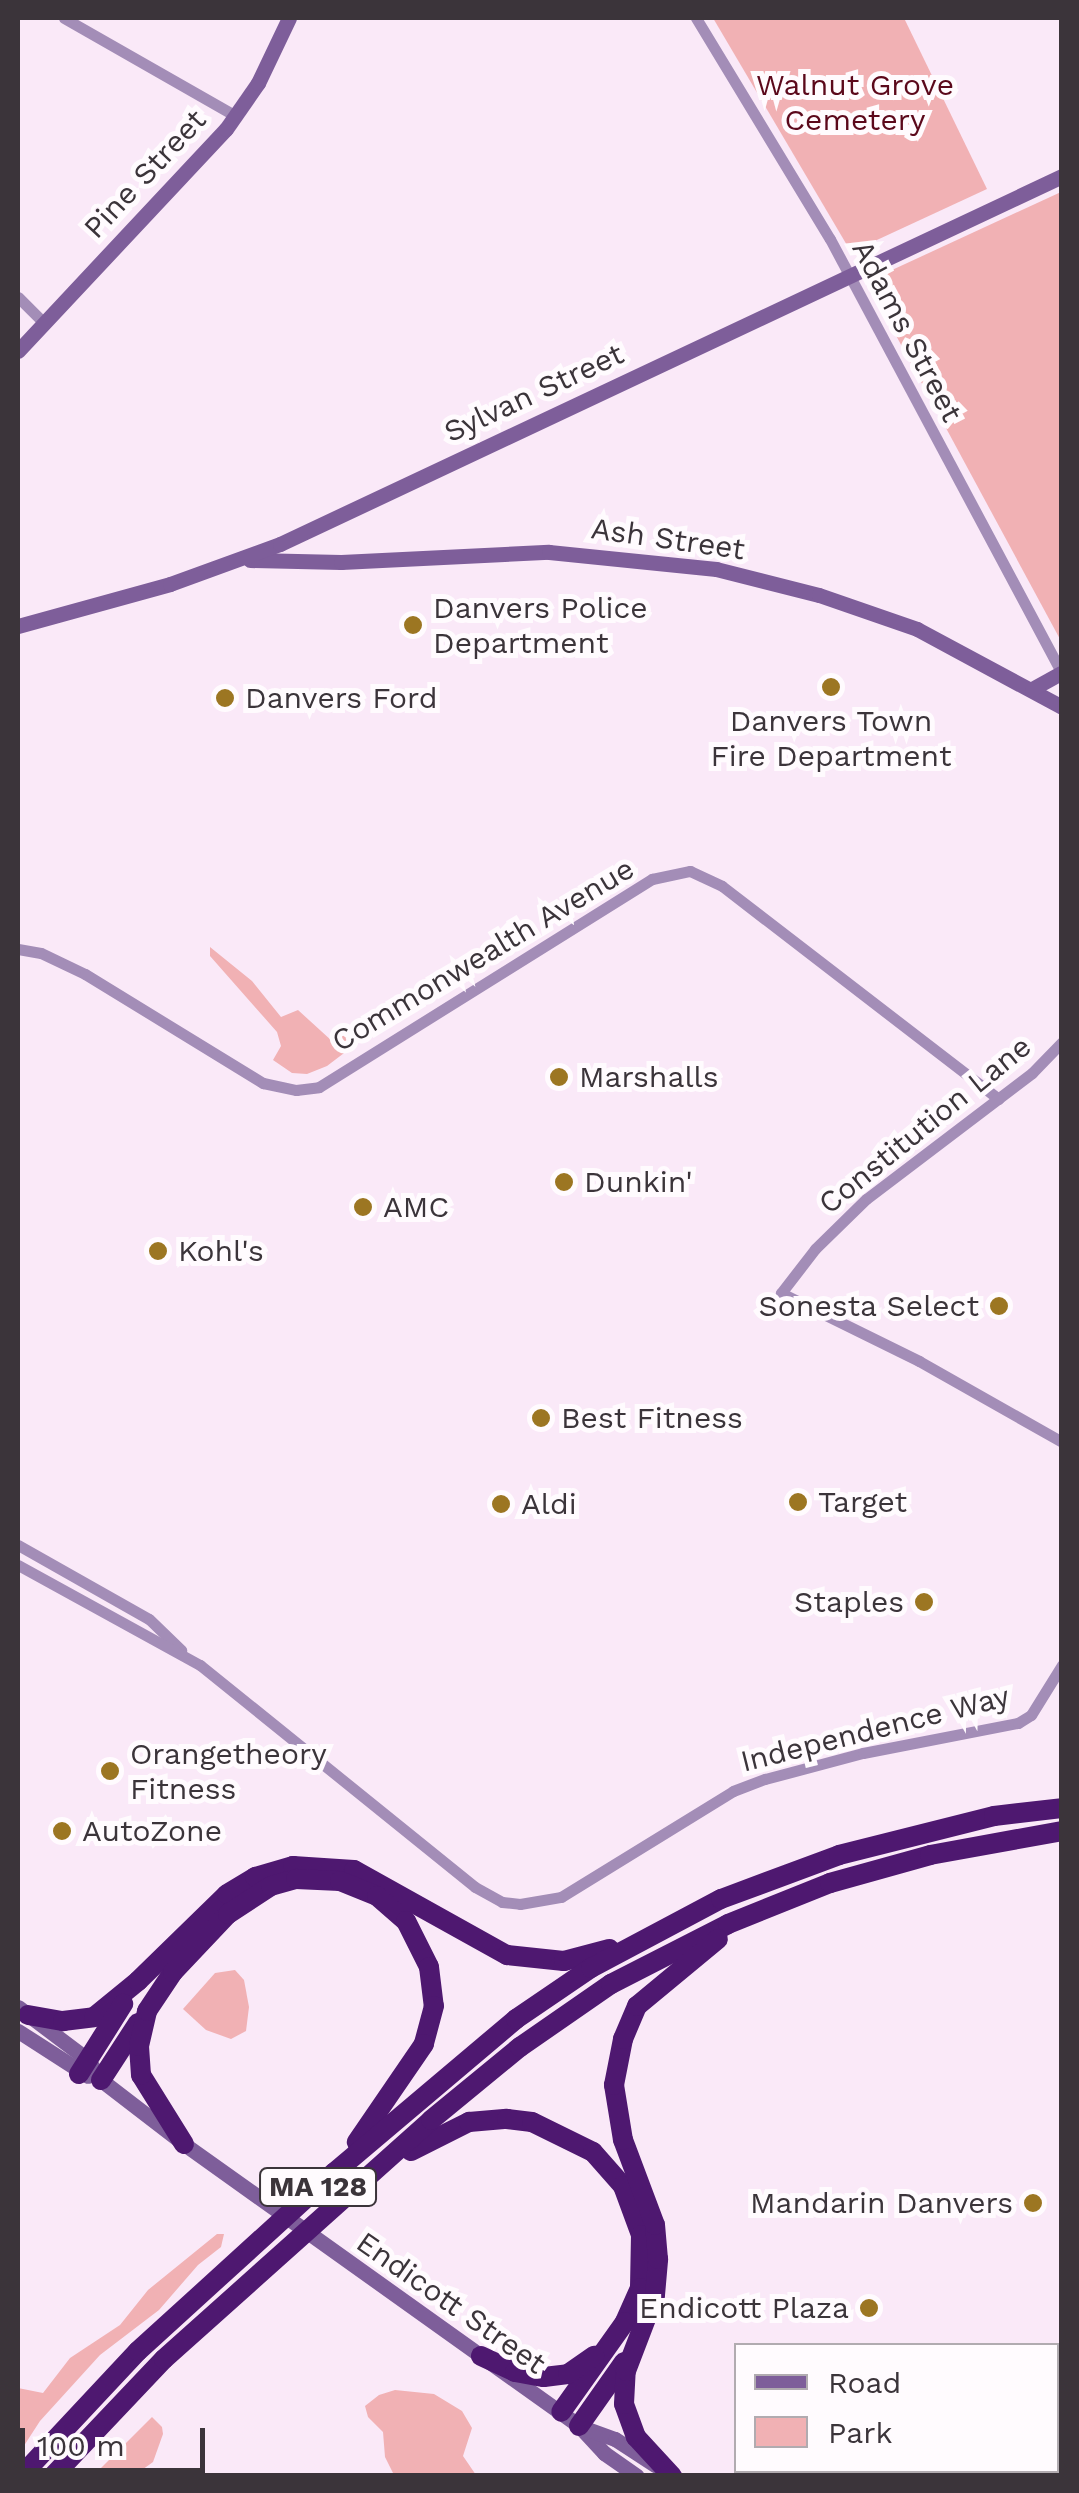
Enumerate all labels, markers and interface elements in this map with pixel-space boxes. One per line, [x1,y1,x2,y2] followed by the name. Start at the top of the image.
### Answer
[756,67,954,138] park label: Walnut Grove Cemetery
[76,102,214,246] street label: Pine Street
[844,234,970,428] street label: Adams Street
[439,336,629,450] street label: Sylvan Street
[589,510,747,568] street label: Ash Street
[433,590,648,660] place label: Danvers Police Department
[402,614,424,636] marker: Danvers Police Department
[820,676,842,698] marker: Danvers Town Fire Department
[245,680,438,716] place label: Danvers Ford
[214,687,236,709] marker: Danvers Ford
[710,703,952,774] place label: Danvers Town Fire Department
[325,850,641,1060] street label: Commonwealth Avenue
[812,1028,1038,1222] street label: Constitution Lane
[579,1059,719,1095] place label: Marshalls
[548,1066,570,1088] marker: Marshalls
[584,1164,693,1200] place label: Dunkin'
[553,1171,575,1193] marker: Dunkin'
[383,1189,449,1225] place label: AMC
[352,1196,374,1218] marker: AMC
[178,1233,264,1269] place label: Kohl's
[147,1240,169,1262] marker: Kohl's
[758,1288,979,1324] place label: Sonesta Select
[988,1295,1010,1317] marker: Sonesta Select
[561,1400,743,1436] place label: Best Fitness
[530,1407,552,1429] marker: Best Fitness
[818,1484,907,1520] place label: Target
[521,1486,577,1522] place label: Aldi
[787,1491,809,1513] marker: Target
[490,1493,512,1515] marker: Aldi
[794,1584,904,1620] place label: Staples
[913,1591,935,1613] marker: Staples
[737,1678,1013,1780] street label: Independence Way
[130,1736,327,1806] place label: Orangetheory Fitness
[99,1760,121,1782] marker: Orangetheory Fitness
[82,1813,222,1849] place label: AutoZone
[51,1820,73,1842] marker: AutoZone
[258,2164,378,2210] road number: MA 128
[750,2185,1013,2221] place label: Mandarin Danvers
[1022,2192,1044,2214] marker: Mandarin Danvers
[349,2224,553,2382] street label: Endicott Street
[639,2290,849,2326] place label: Endicott Plaza
[858,2297,880,2319] marker: Endicott Plaza
[734,2343,1059,2473] legend
[828,2365,901,2400] text: Road
[25,2408,210,2470] scale bar
[828,2415,893,2450] text: Park
[37,2428,125,2463] text: 100 m

